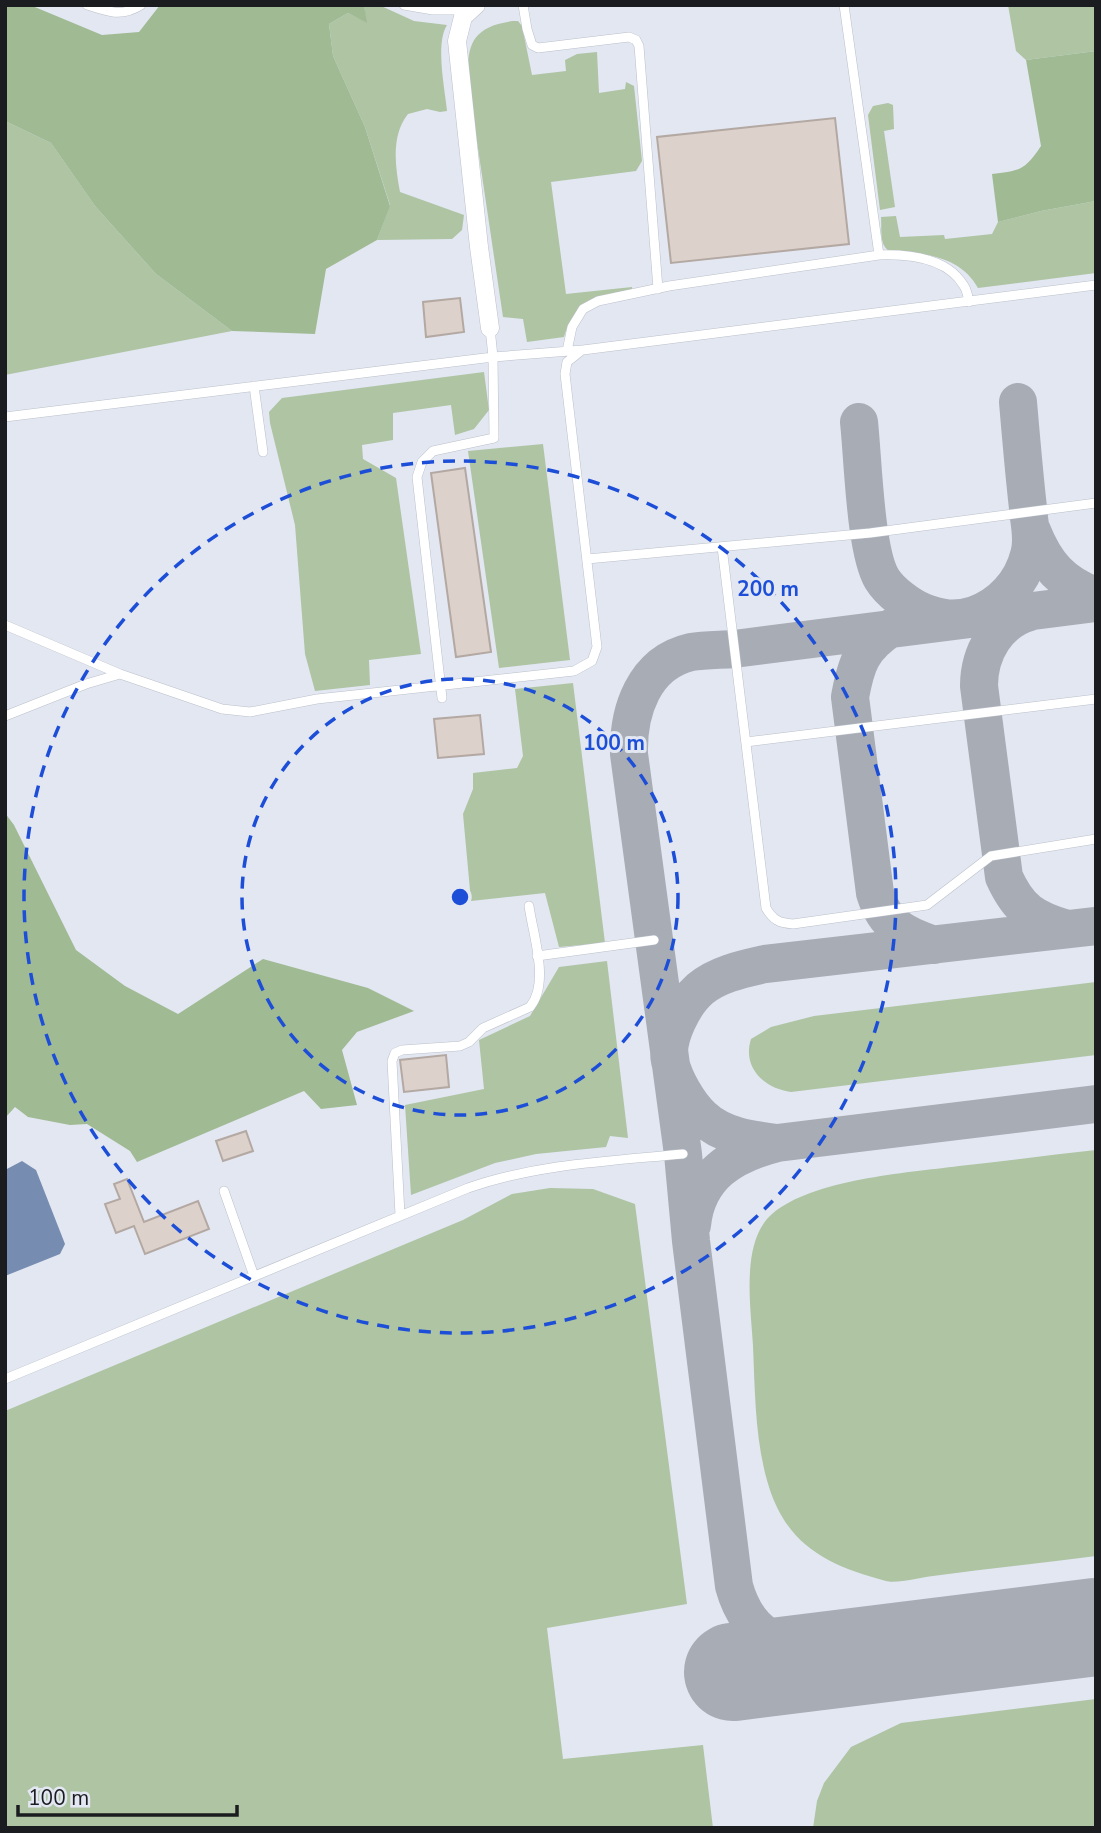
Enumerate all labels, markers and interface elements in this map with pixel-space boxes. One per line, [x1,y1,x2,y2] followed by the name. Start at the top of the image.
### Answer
[737,575,799,603] text: 200 m
[583,729,645,757] text: 100 m
[448,885,472,909] centre of rings
[18,1773,236,1817] scale bar
[28,1784,89,1812] text: 100 m

